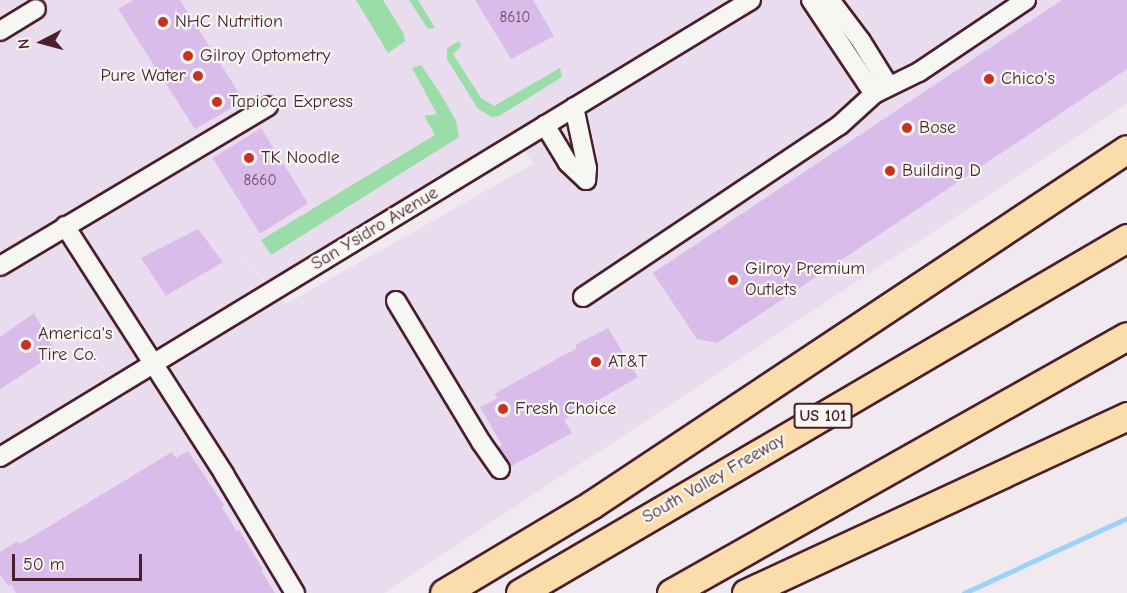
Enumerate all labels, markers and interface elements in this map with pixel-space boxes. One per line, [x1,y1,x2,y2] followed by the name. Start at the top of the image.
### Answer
[500,9,530,27] house number: 8610
[175,11,283,33] place label: NHC Nutrition
[12,12,72,72] north arrow
[156,15,170,29] marker: NHC Nutrition
[15,38,34,50] text: N
[200,45,331,67] place label: Gilroy Optometry
[181,49,195,63] marker: Gilroy Optometry
[100,65,186,87] place label: Pure Water
[1001,68,1055,90] place label: Chico's
[191,69,205,83] marker: Pure Water
[982,72,996,86] marker: Chico's
[229,91,353,113] place label: Tapioca Express
[210,95,224,109] marker: Tapioca Express
[919,117,956,139] place label: Bose
[900,121,914,135] marker: Bose
[261,147,340,169] place label: TK Noodle
[242,151,256,165] marker: TK Noodle
[902,160,981,182] place label: Building D
[883,164,897,178] marker: Building D
[243,172,277,190] house number: 8660
[308,183,442,275] street label: San Ysidro Avenue
[745,259,865,302] place label: Gilroy Premium Outlets
[726,273,740,287] marker: Gilroy Premium Outlets
[38,324,113,366] place label: America's Tire Co.
[19,338,33,352] marker: America's Tire Co.
[608,351,647,373] place label: AT&T
[589,355,603,369] marker: AT&T
[515,398,616,420] place label: Fresh Choice
[496,402,510,416] marker: Fresh Choice
[793,403,853,429] road number: US 101
[639,429,789,529] street label: South Valley Freeway
[15,542,146,580] scale bar
[23,554,65,575] text: 50 m

